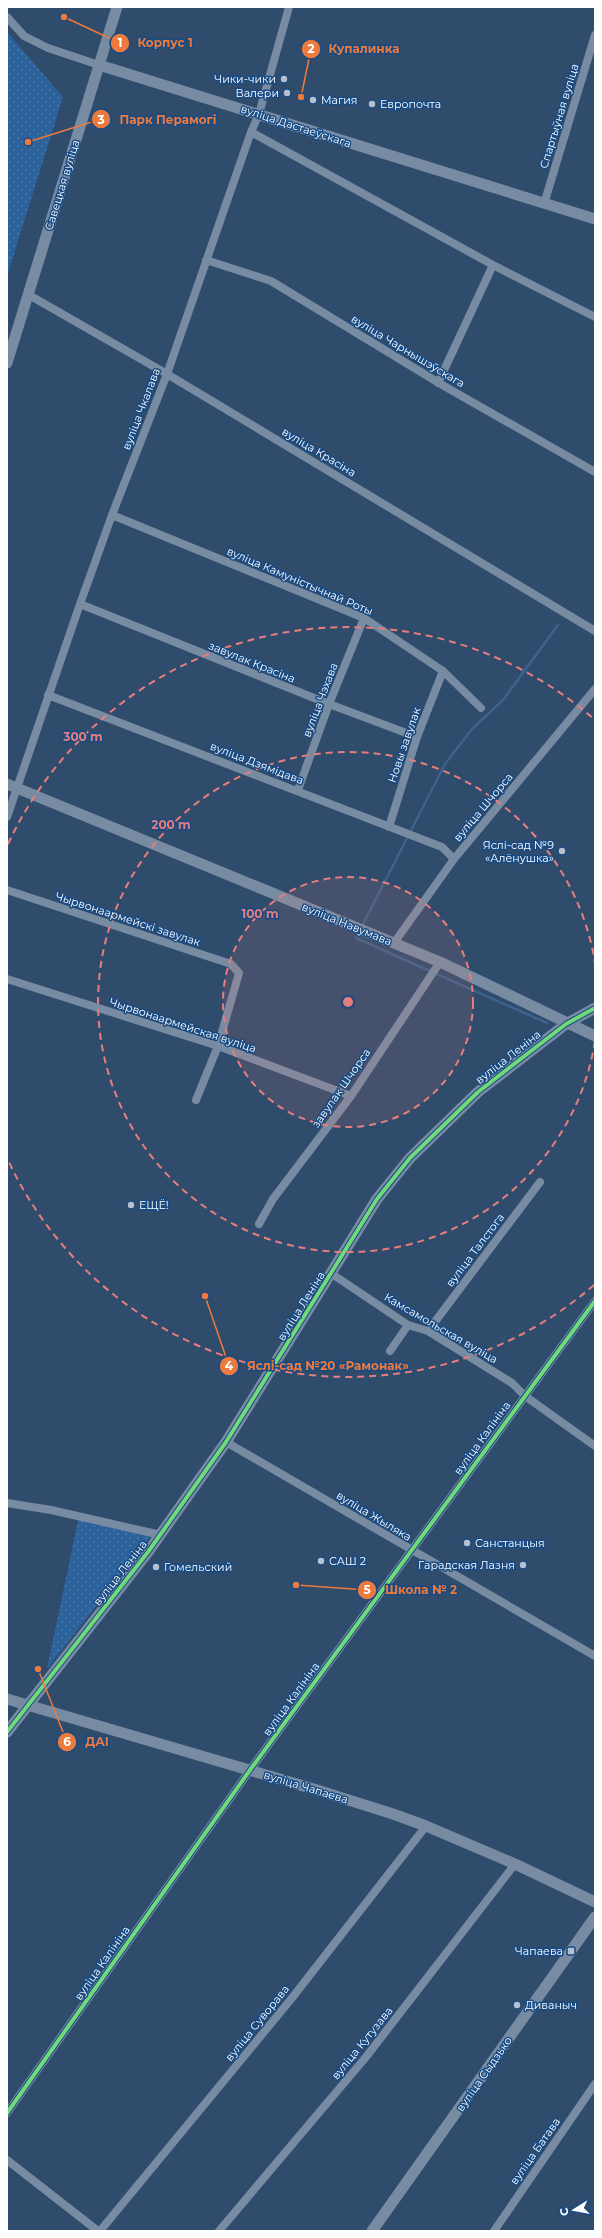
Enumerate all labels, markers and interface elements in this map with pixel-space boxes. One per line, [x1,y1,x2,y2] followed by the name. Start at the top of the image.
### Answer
[110,31,201,55] callout: Корпус 1
[118,35,122,50] text: 1
[137,35,193,50] text: Корпус 1
[301,37,408,61] callout: Купалинка
[307,41,315,56] text: 2
[329,41,399,56] text: Купалинка
[536,62,582,170] street label: Спартыўная вуліца
[214,72,276,86] place label: Чики-чики
[279,74,289,84] marker: Чики-чики
[235,86,279,100] place label: Валери
[282,88,292,98] marker: Валери
[321,93,357,107] place label: Магия
[308,95,318,105] marker: Магия
[380,97,441,111] place label: Европочта
[367,99,377,109] marker: Европочта
[239,102,353,150] street label: вуліца Дастаеўскага
[91,107,224,131] callout: Парк Перамогі
[96,112,105,127] text: 3
[120,112,216,127] text: Парк Перамогі
[42,138,82,232] street label: Савецкая вуліца
[349,312,467,390] street label: вуліца Чарнышэўскага
[119,366,163,452] street label: вуліца Чкалава
[279,424,359,480] street label: вуліца Красіна
[225,544,375,618] street label: вуліца Камуністычнай Роты
[207,638,297,686] street label: завулак Красіна
[299,661,341,739] street label: вуліца Чэхава
[385,705,424,785] street label: Новы завулак
[62,729,103,744] text: 300 m
[208,739,306,787] street label: вуліца Дзямідава
[450,770,516,844] street label: вуліца Шчорса
[151,817,191,832] text: 200 m
[483,838,554,865] place label: Яслі-сад №9 «Алёнушка»
[557,846,567,856] marker: Яслі-сад №9 «Алёнушка»
[54,889,203,949] street label: Чырвонаармейскі завулак
[300,900,394,948] street label: вуліца Навумава
[242,906,278,921] text: 100 m
[108,995,258,1055] street label: Чырвонаармейская вуліца
[341,995,355,1009] centre of rings
[473,1027,543,1087] street label: вуліца Леніна
[309,1046,373,1130] street label: завулак Шчорса
[139,1198,169,1212] place label: ЕЩЁ!
[126,1200,136,1210] marker: ЕЩЁ!
[443,1210,507,1290] street label: вуліца Талстога
[274,1269,328,1343] street label: вуліца Леніна
[382,1290,500,1366] street label: Камсамольская вуліца
[219,1354,418,1378] callout: Яслі-сад №20 «Рамонак»
[225,1358,234,1373] text: 4
[247,1358,409,1373] text: Яслі-сад №20 «Рамонак»
[451,1398,513,1478] street label: вуліца Калініна
[334,1488,414,1544] street label: вуліца Жыляка
[475,1536,545,1550] place label: Санстанцыя
[90,1538,150,1608] street label: вуліца Леніна
[462,1538,472,1548] marker: Санстанцыя
[329,1554,366,1568] place label: САШ 2
[316,1556,326,1566] marker: САШ 2
[418,1558,515,1572] place label: Гарадская Лазня
[164,1560,232,1574] place label: Гомельский
[518,1560,528,1570] marker: Гарадская Лазня
[151,1562,161,1572] marker: Гомельский
[357,1578,465,1602] callout: Школа № 2
[363,1582,371,1597] text: 5
[385,1582,457,1597] text: Школа № 2
[260,1659,322,1739] street label: вуліца Калініна
[57,1730,117,1754] callout: ДАІ
[63,1734,71,1749] text: 6
[85,1734,109,1749] text: ДАІ
[262,1768,350,1806] street label: вуліца Чапаева
[71,1923,133,2003] street label: вуліца Калініна
[515,1944,563,1958] place label: Чапаева
[566,1946,576,1956] marker: Чапаева
[222,1982,292,2064] street label: вуліца Суворава
[525,1998,577,2012] place label: Диваныч
[512,2000,522,2010] marker: Диваныч
[328,2004,396,2082] street label: вуліца Кутузава
[453,2034,515,2114] street label: вуліца Сыдзько
[507,2115,563,2187] street label: вуліца Батава
[554,2190,594,2230] north arrow
[557,2207,572,2217] text: С

